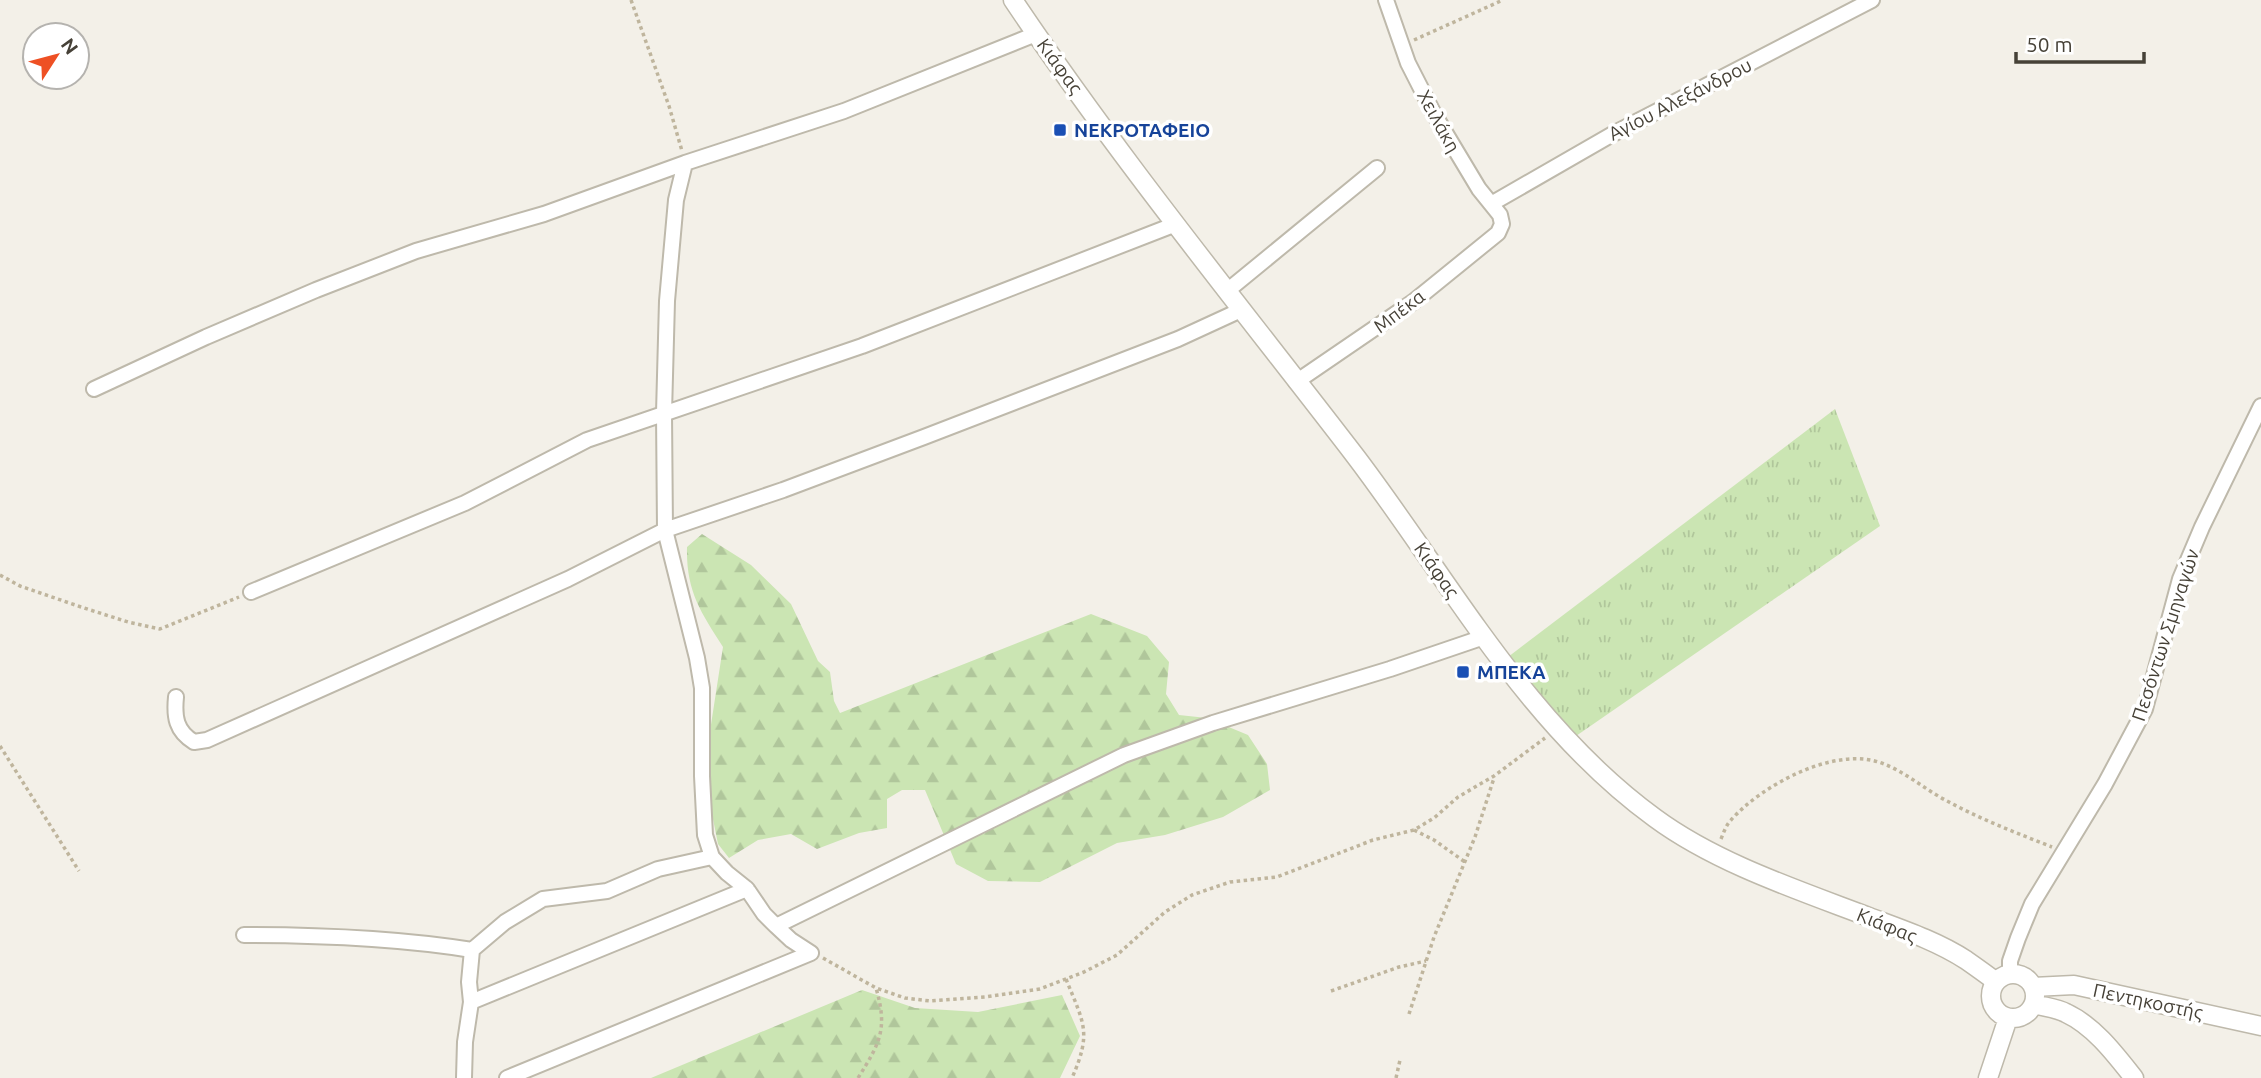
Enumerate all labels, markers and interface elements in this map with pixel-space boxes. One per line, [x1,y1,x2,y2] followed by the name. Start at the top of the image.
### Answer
[21,21,91,91] north arrow
[2016,21,2144,65] scale bar
[2026,32,2073,56] text: 50 m
[57,34,83,58] text: N
[1033,34,1088,98] street label: Κιάφας
[1605,53,1755,145] street label: Αγίου Αλεξάνδρου
[1413,86,1465,156] street label: Χειλάκη
[1074,119,1210,141] place label: ΝΕΚΡΟΤΑΦΕΙΟ
[1052,122,1068,138] marker: ΝΕΚΡΟΤΑΦΕΙΟ
[1369,285,1429,337] street label: Μπέκα
[1410,538,1464,602] street label: Κιάφας
[2127,546,2203,724] street label: Πεσόντων Σμηναγών
[1477,661,1546,683] place label: ΜΠΕΚΑ
[1455,664,1471,680] marker: ΜΠΕΚΑ
[1854,903,1921,947] street label: Κιάφας
[2091,979,2205,1023] street label: Πεντηκοστής

